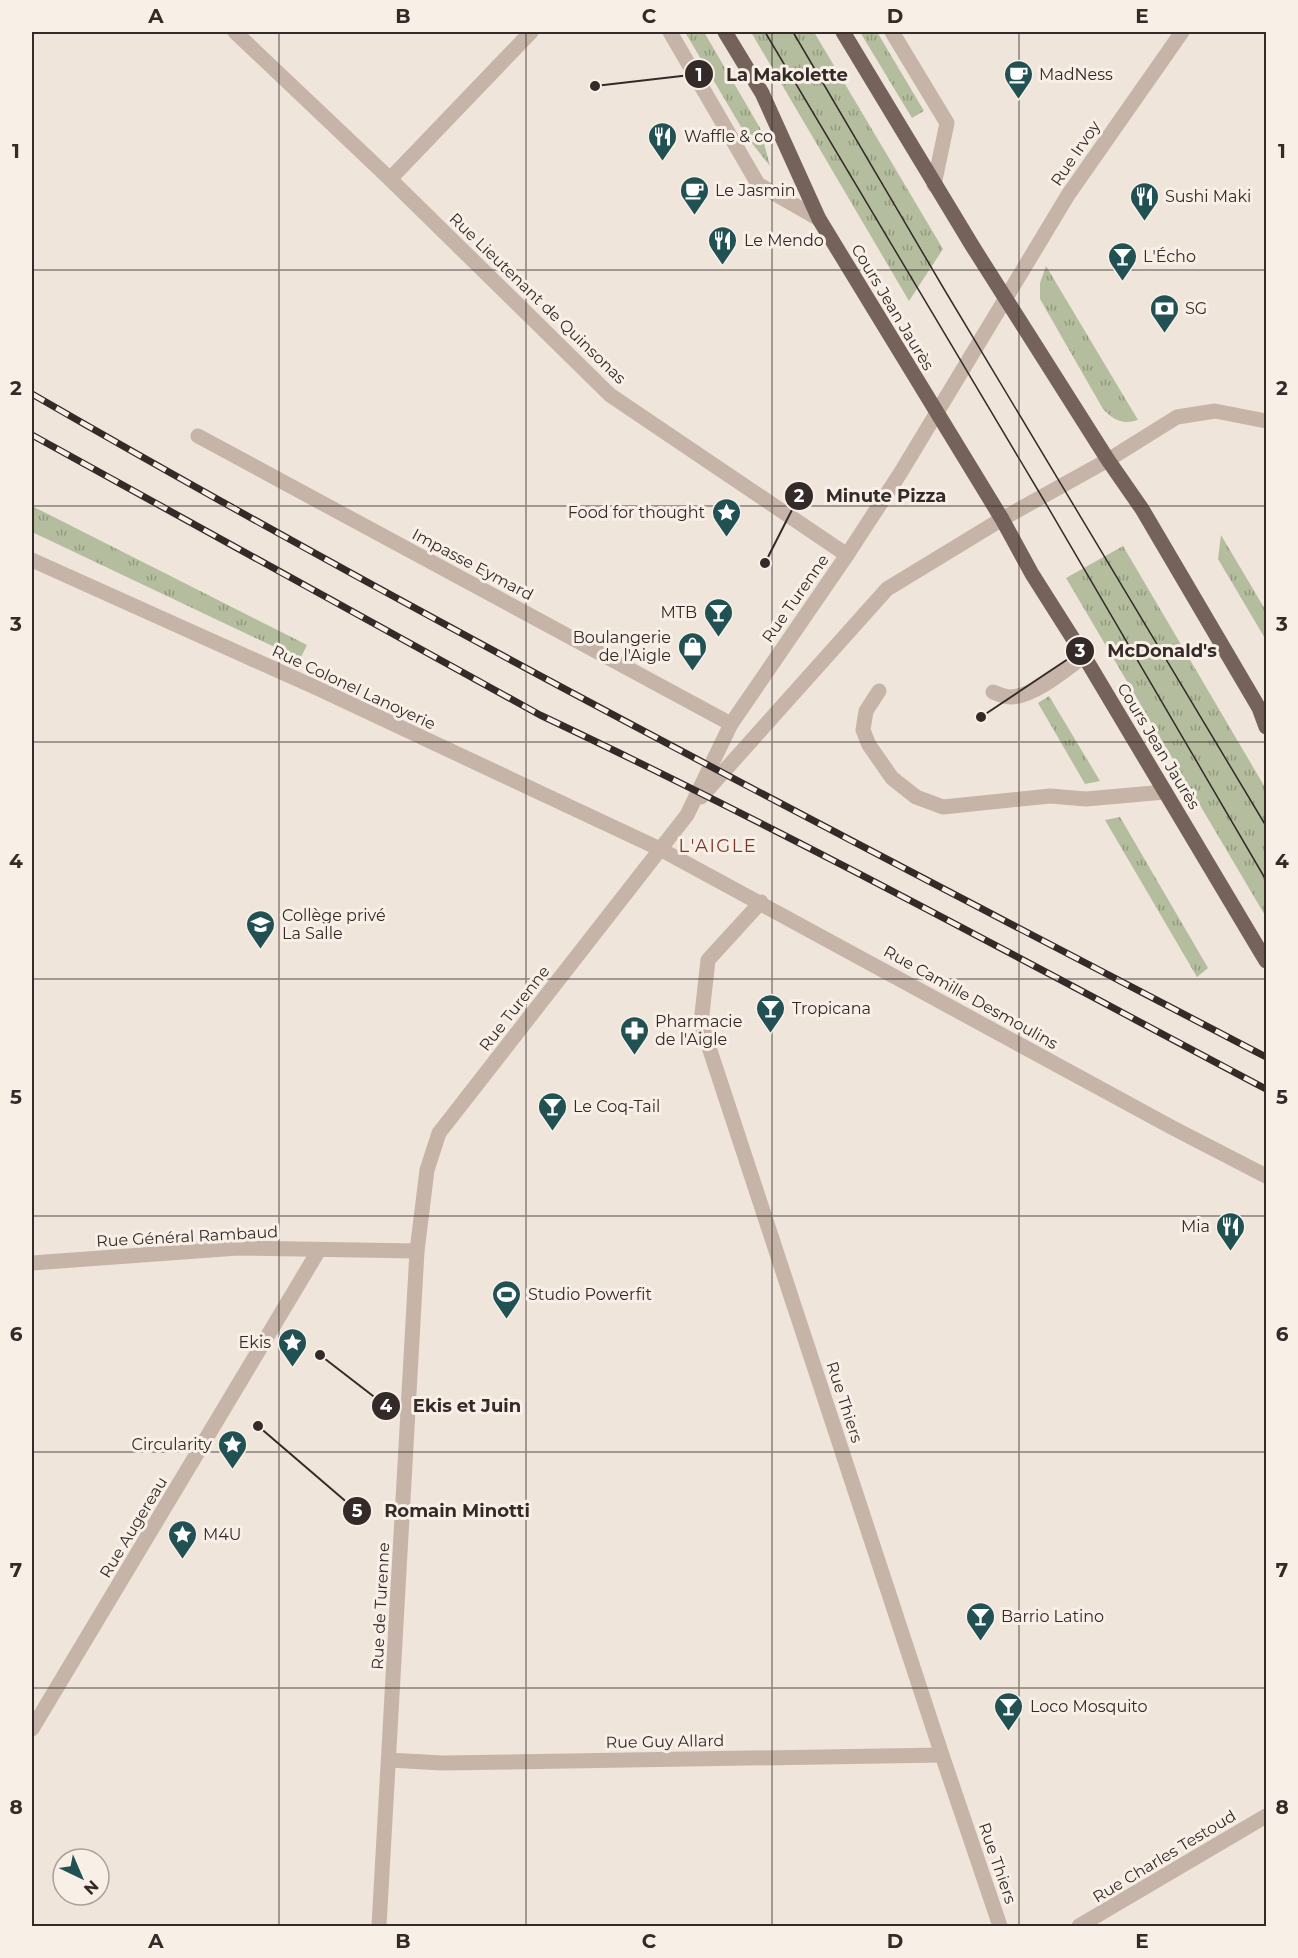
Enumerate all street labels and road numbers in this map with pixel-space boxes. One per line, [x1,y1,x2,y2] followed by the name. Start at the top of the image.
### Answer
[1047,117,1104,190] street label: Rue Irvoy
[446,209,630,388] street label: Rue Lieutenant de Quinsonas
[847,241,938,374] street label: Cours Jean Jaurès
[409,525,537,604] street label: Impasse Eymard
[758,551,833,646] street label: Rue Turenne
[269,641,439,734] street label: Rue Colonel Lanoyerie
[1113,680,1204,813] street label: Cours Jean Jaurès
[880,942,1061,1053] street label: Rue Camille Desmoulins
[475,962,554,1055] street label: Rue Turenne
[96,1222,278,1251] street label: Rue Général Rambaud
[822,1359,867,1445] street label: Rue Thiers
[96,1473,171,1581] street label: Rue Augereau
[368,1542,393,1670] street label: Rue de Turenne
[606,1731,725,1752] street label: Rue Guy Allard
[1089,1806,1239,1907] street label: Rue Charles Testoud
[975,1820,1020,1906] street label: Rue Thiers

